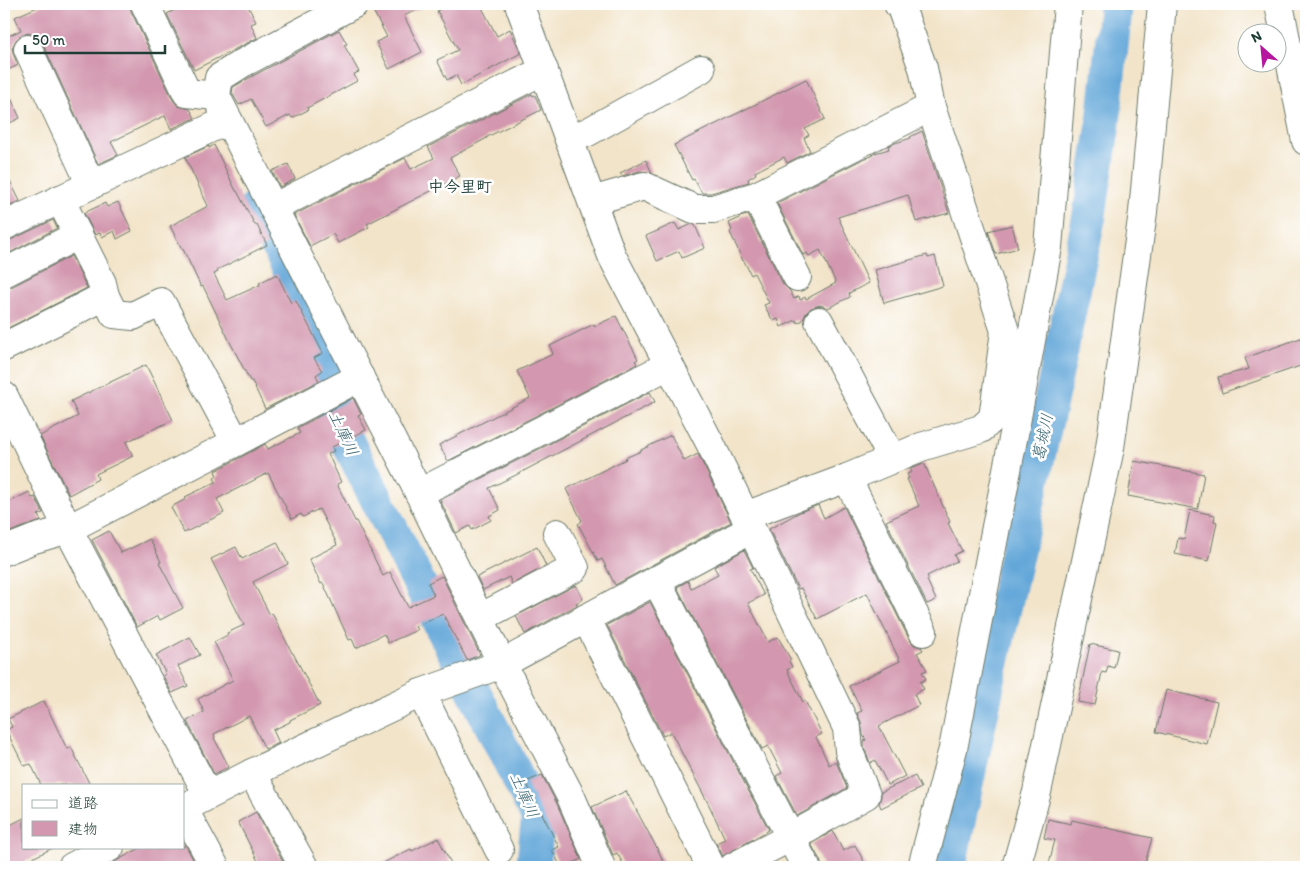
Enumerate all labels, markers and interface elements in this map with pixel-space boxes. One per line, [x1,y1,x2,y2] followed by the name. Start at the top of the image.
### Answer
[25,22,165,54] scale bar
[1238,22,1288,72] north arrow
[1248,27,1264,47] text: N
[32,31,65,49] text: 50 m
[428,177,492,196] district label: 中今里町
[325,407,362,459] water label: 土庫川
[1028,412,1057,463] water label: 葛城川
[506,769,543,821] water label: 土庫川
[22,784,185,848] legend
[68,794,98,812] text: 道路
[68,820,98,838] text: 建物

